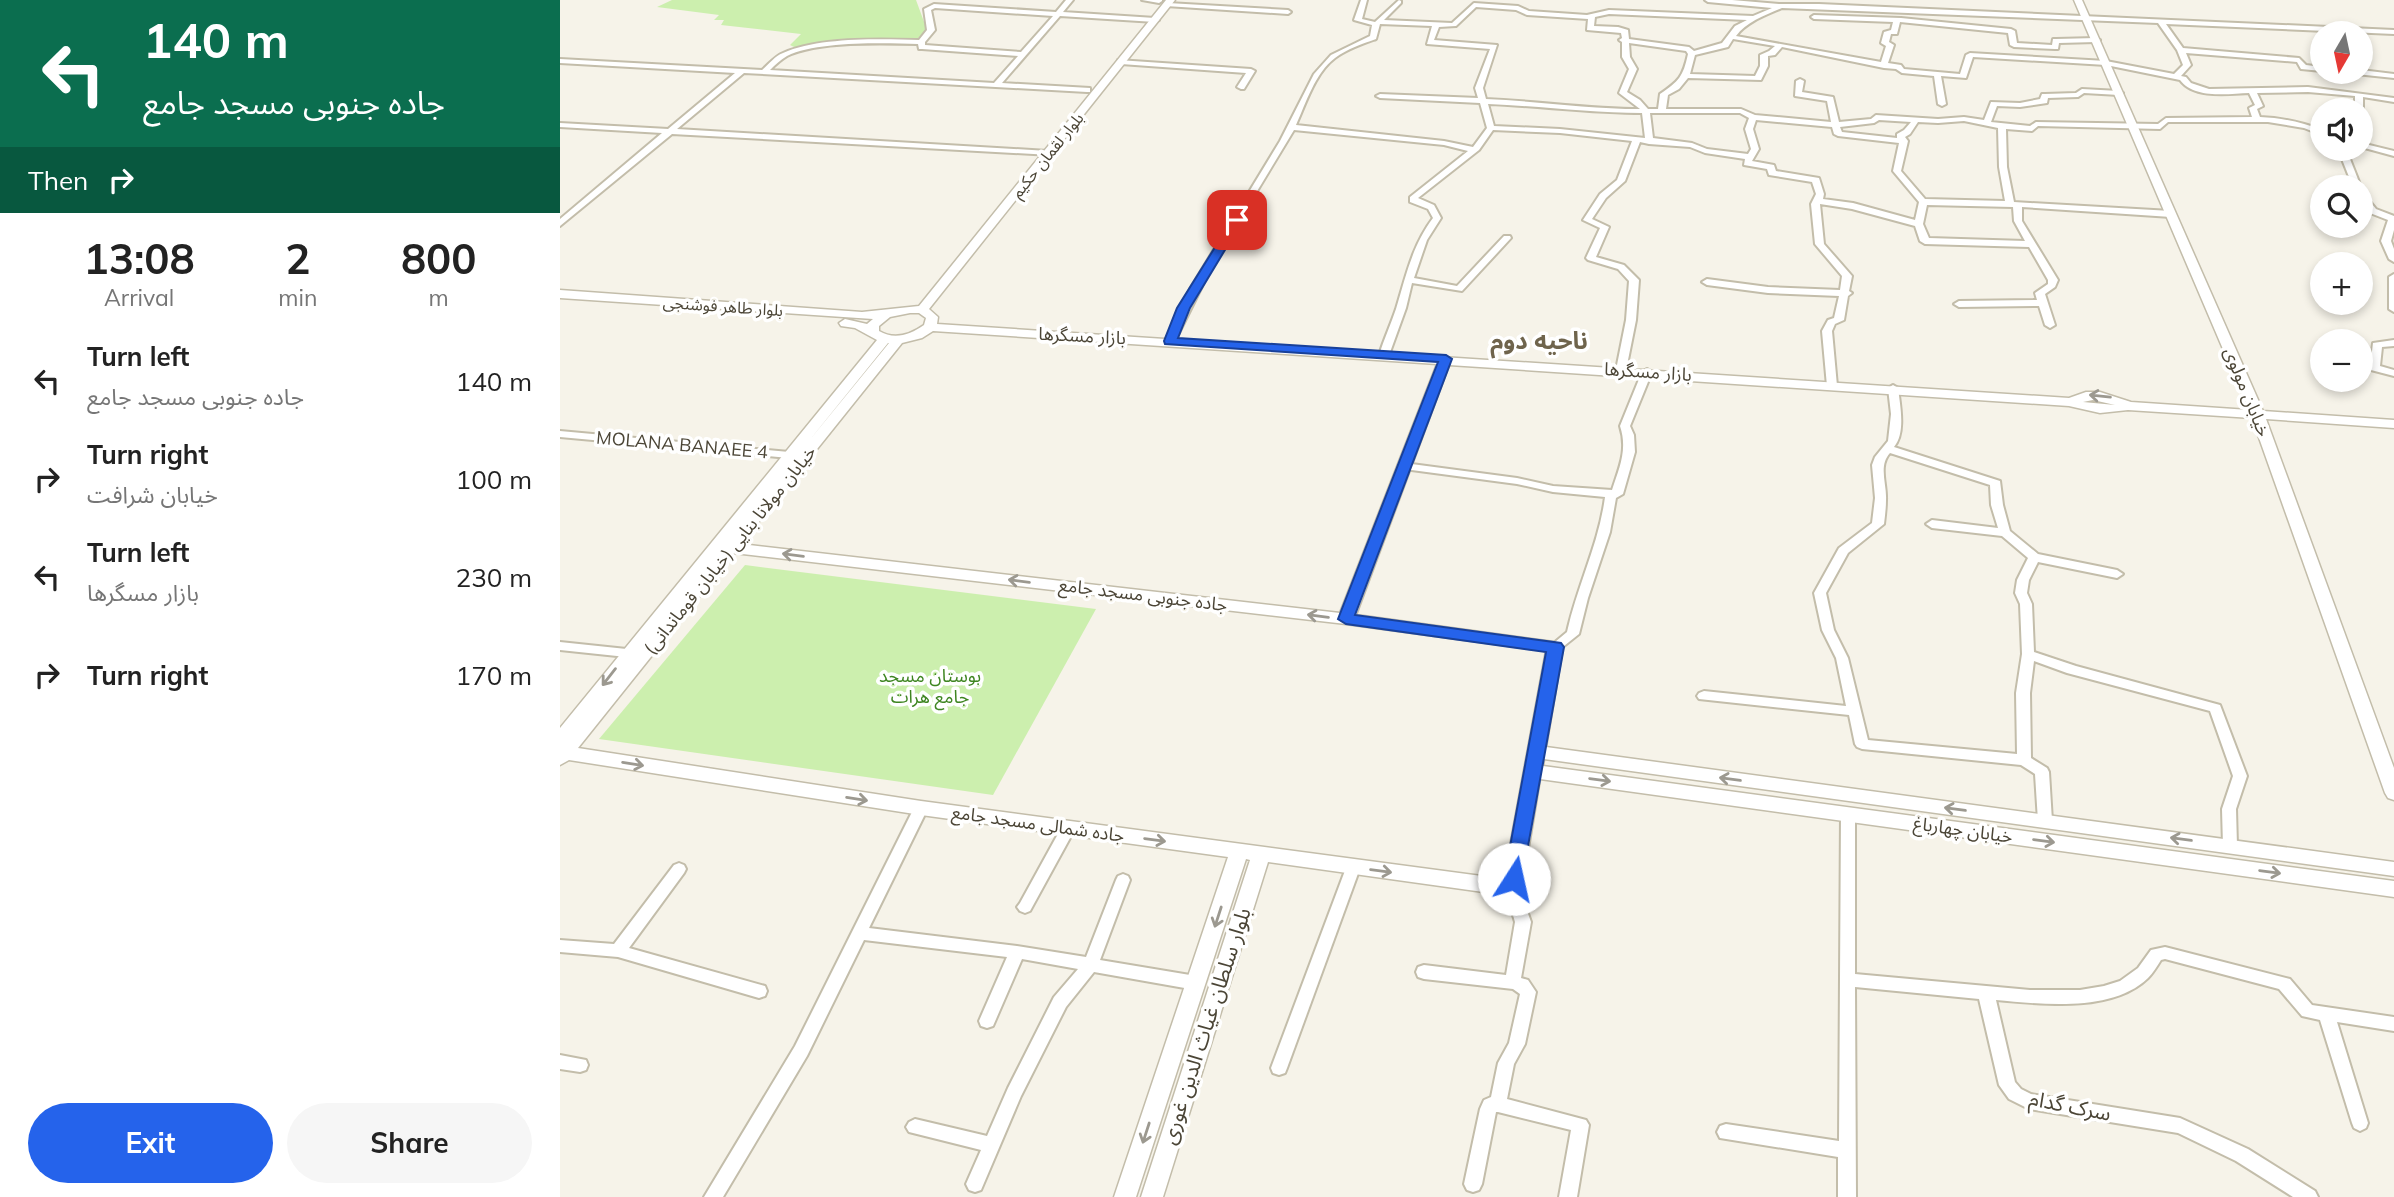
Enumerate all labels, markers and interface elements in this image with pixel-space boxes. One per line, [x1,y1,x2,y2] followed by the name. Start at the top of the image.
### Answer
[143,9,289,70] text: 140 m
[2310,21,2373,84] north arrow
[2310,21,2373,392] map controls
[28,28,119,119] icon: left
[143,82,445,122] text: جاده جنوبی مسجد جامع
[2310,98,2373,161] button: sound
[1006,108,1090,204] street label: بلوار لقمان حکیم
[102,161,140,199] icon: right
[28,164,88,197] text: Then
[2310,175,2373,238] button: search
[1207,190,1267,250] pin
[1218,201,1256,239] icon: arrive
[84,232,195,285] text: 13:08
[285,232,310,285] text: 2
[401,232,476,285] text: 800
[2310,252,2373,315] button: +
[104,283,174,312] text: Arrival
[278,283,317,312] text: min
[429,283,449,312] text: m
[662,292,784,320] street label: بلوار طاهر فوشنجی
[1038,322,1126,349] street label: بازار مسگرها
[1490,325,1588,359] district label: ناحیه دوم
[2310,329,2373,392] button: −
[87,340,189,373] text: Turn left
[2219,344,2276,440] street label: خیابان مولوی
[1603,357,1693,386] street label: بازار مسگرها
[28,362,66,400] icon: left
[456,365,532,398] text: 140 m
[87,382,304,411] text: جاده جنوبی مسجد جامع
[2089,389,2112,402] one-way arrow
[595,426,769,463] street label: MOLANA BANAEE 4
[87,438,208,471] text: Turn right
[638,441,821,659] street label: خیابان مولانا بنایی (خیابان قوماندانی)
[28,460,66,498] icon: right
[456,463,532,496] text: 100 m
[87,480,218,509] text: خیابان شرافت
[87,536,189,569] text: Turn left
[782,548,805,561] one-way arrow
[28,558,66,596] icon: left
[456,561,532,594] text: 230 m
[1057,573,1229,619] street label: جاده جنوبی مسجد جامع
[1008,574,1031,587] one-way arrow
[87,578,199,607] text: بازار مسگرها
[1307,609,1330,622] one-way arrow
[28,656,66,694] icon: right
[87,659,208,692] text: Turn right
[456,659,532,692] text: 170 m
[879,664,981,711] park label: بوستان مسجد جامع هرات
[602,667,617,686] one-way arrow
[621,757,643,770] one-way arrow
[1719,772,1742,785] one-way arrow
[1589,774,1611,787] one-way arrow
[845,792,868,805] one-way arrow
[950,800,1126,850] street label: جاده شمالی مسجد جامع
[1944,803,1967,816] one-way arrow
[1912,811,2014,851] street label: خیابان چهارباغ
[2170,833,2193,846] one-way arrow
[1144,834,1166,847] one-way arrow
[2032,834,2055,847] one-way arrow
[1477,842,1551,916] position arrow
[1369,865,1392,878] one-way arrow
[2258,865,2281,878] one-way arrow
[1154,904,1256,1147] street label: بلوار سلطان غیاث الدین غوری
[1211,906,1224,928] one-way arrow
[2026,1084,2113,1130] street label: سرک گدام
[28,1103,273,1183] button: Exit
[287,1103,532,1183] button: Share
[1139,1122,1152,1144] one-way arrow

